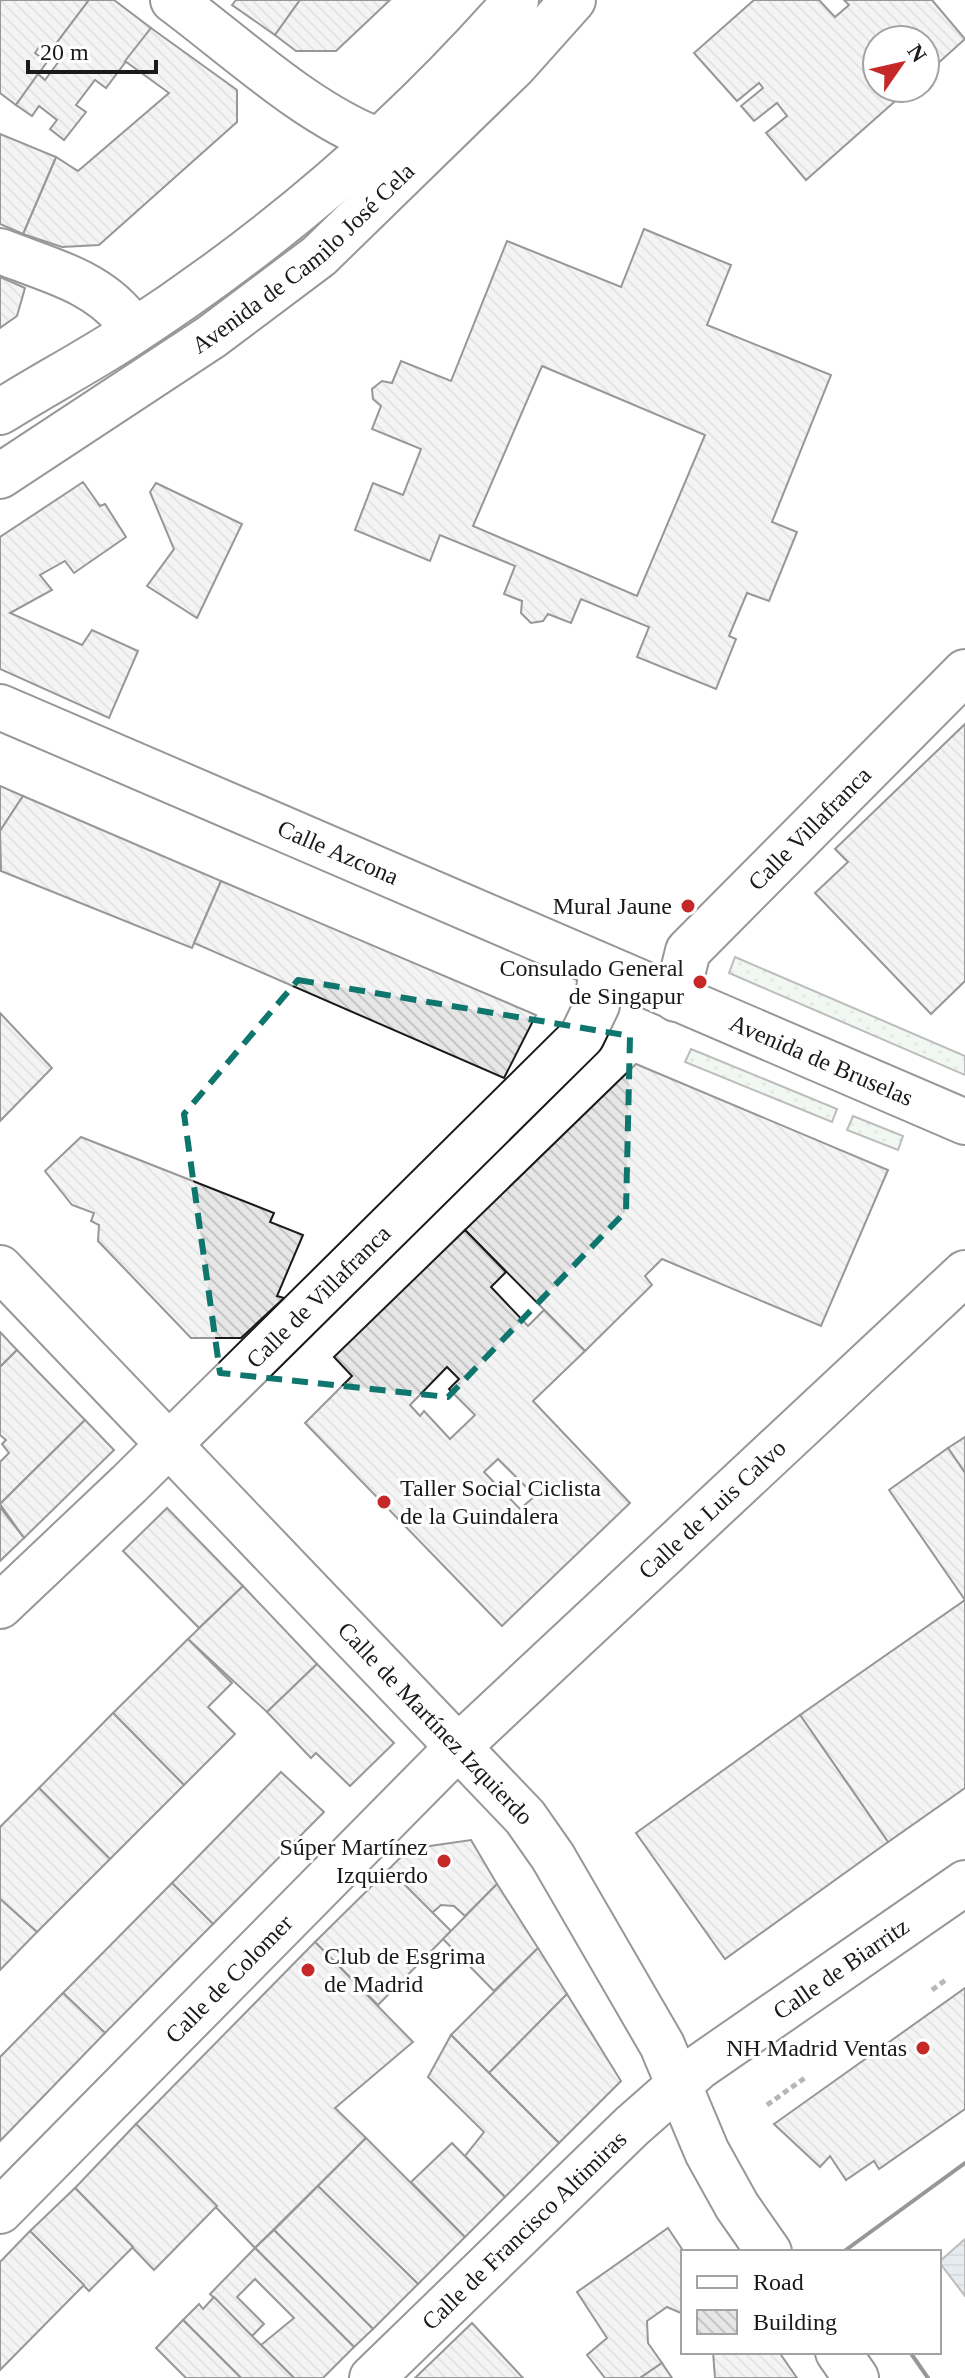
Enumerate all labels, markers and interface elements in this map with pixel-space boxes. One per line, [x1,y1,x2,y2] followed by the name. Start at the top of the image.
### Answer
[28,24,156,74] scale bar
[861,24,941,104] north arrow
[40,39,89,65] text: 20 m
[902,40,932,67] text: N
[187,158,420,359] street label: Avenida de Camilo José Cela
[743,761,876,895] street label: Calle Villafranca
[274,815,403,890] street label: Calle Azcona
[553,893,672,919] place label: Mural Jaune
[679,897,697,915] marker: Mural Jaune
[499,955,684,1009] place label: Consulado General de Singapur
[691,973,709,991] marker: Consulado General de Singapur
[726,1009,917,1111] street label: Avenida de Bruselas
[241,1220,396,1373] street label: Calle de Villafranca
[633,1434,791,1584] street label: Calle de Luis Calvo
[400,1475,601,1529] place label: Taller Social Ciclista de la Guindalera
[375,1493,393,1511] marker: Taller Social Ciclista de la Guindalera
[333,1617,538,1830] street label: Calle de Martínez Izquierdo
[279,1834,428,1888] place label: Súper Martínez Izquierdo
[435,1852,453,1870] marker: Súper Martínez Izquierdo
[160,1910,298,2048] street label: Calle de Colomer
[768,1913,914,2025] street label: Calle de Biarritz
[324,1943,486,1997] place label: Club de Esgrima de Madrid
[299,1961,317,1979] marker: Club de Esgrima de Madrid
[726,2035,907,2061] place label: NH Madrid Ventas
[914,2039,932,2057] marker: NH Madrid Ventas
[417,2126,632,2335] street label: Calle de Francisco Altimiras
[681,2250,941,2354] legend
[753,2269,804,2295] text: Road
[753,2309,837,2335] text: Building

